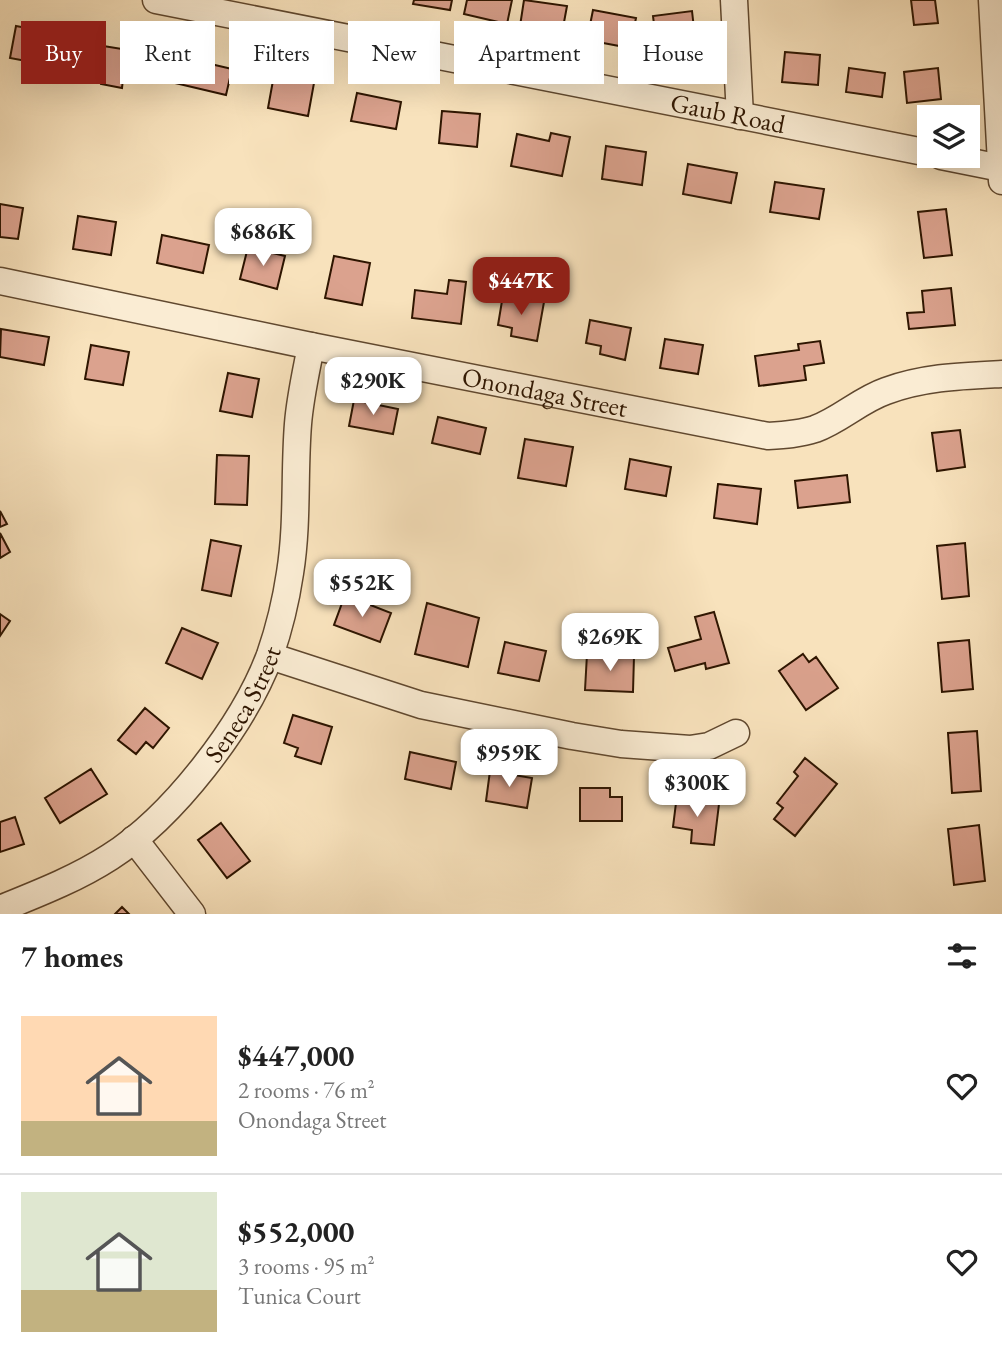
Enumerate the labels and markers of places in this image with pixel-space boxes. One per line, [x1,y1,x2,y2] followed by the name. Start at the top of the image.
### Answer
[214,208,312,268] pin: $686K
[472,258,570,317] pin: $447K
[324,358,422,417] pin: $290K
[313,560,411,619] pin: $552K
[561,614,659,673] pin: $269K
[460,730,558,789] pin: $959K
[648,760,746,819] pin: $300K

